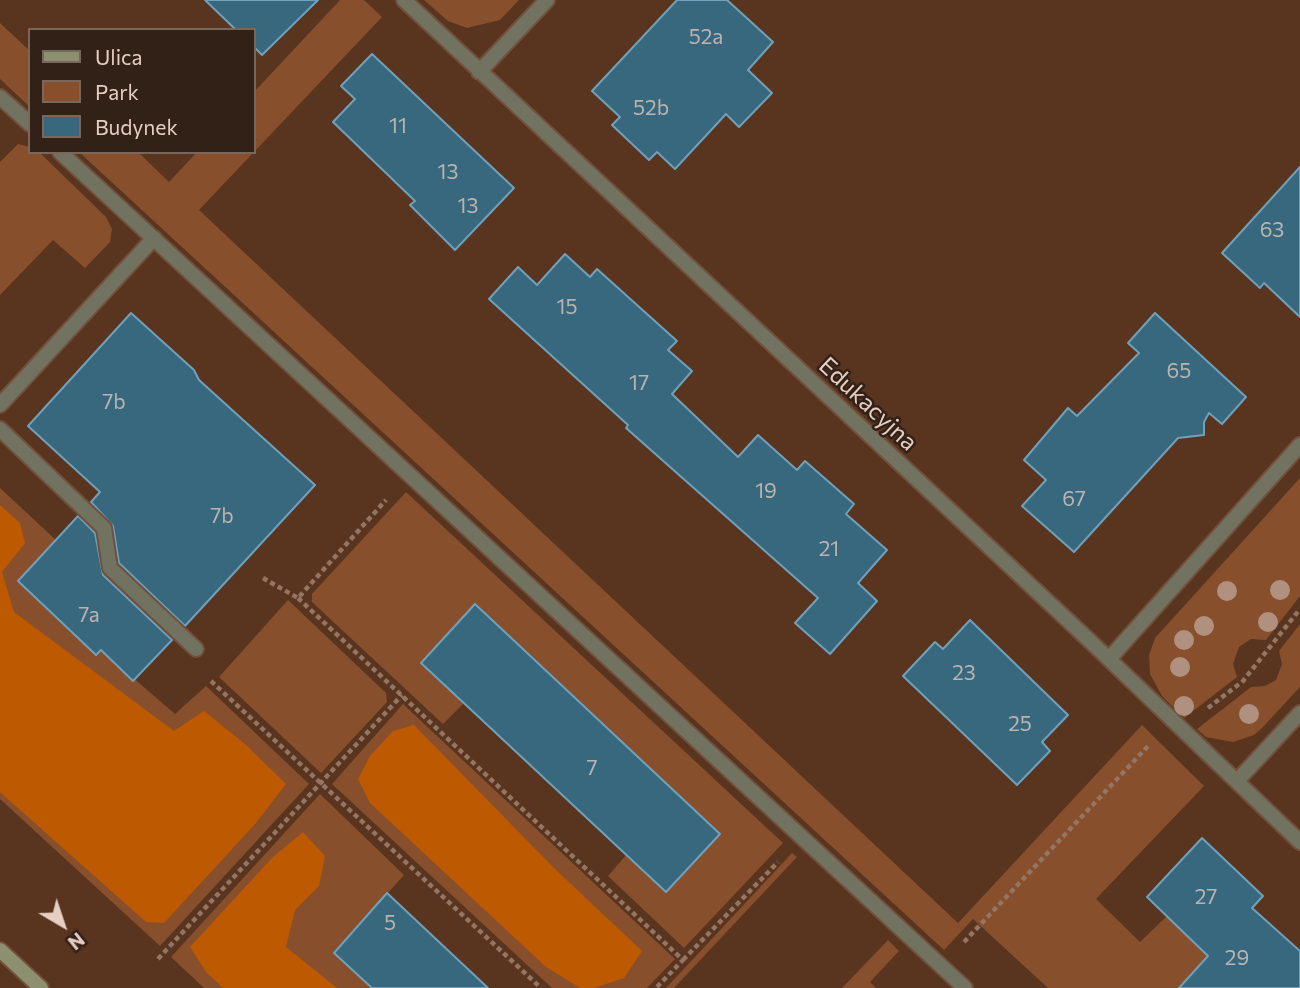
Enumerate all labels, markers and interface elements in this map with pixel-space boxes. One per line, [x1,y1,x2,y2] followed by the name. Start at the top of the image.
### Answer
[689,24,723,50] house number: 52a
[28,28,256,154] legend
[95,44,142,69] text: Ulica
[95,79,139,104] text: Park
[633,95,669,121] house number: 52b
[389,113,407,139] house number: 11
[95,114,178,139] text: Budynek
[438,159,458,185] house number: 13
[458,193,478,219] house number: 13
[1260,217,1284,243] house number: 63
[556,294,578,320] house number: 15
[813,351,923,457] street label: Edukacyjna
[1167,358,1191,384] house number: 65
[629,370,649,396] house number: 17
[102,389,126,415] house number: 7b
[755,478,777,504] house number: 19
[1062,486,1086,512] house number: 67
[210,503,234,529] house number: 7b
[819,536,839,562] house number: 21
[78,602,100,628] house number: 7a
[952,660,976,686] house number: 23
[1008,711,1032,737] house number: 25
[586,755,598,781] house number: 7
[1195,884,1217,910] house number: 27
[28,890,98,960] north arrow
[384,910,396,936] house number: 5
[64,928,89,955] text: N
[1225,945,1249,971] house number: 29

